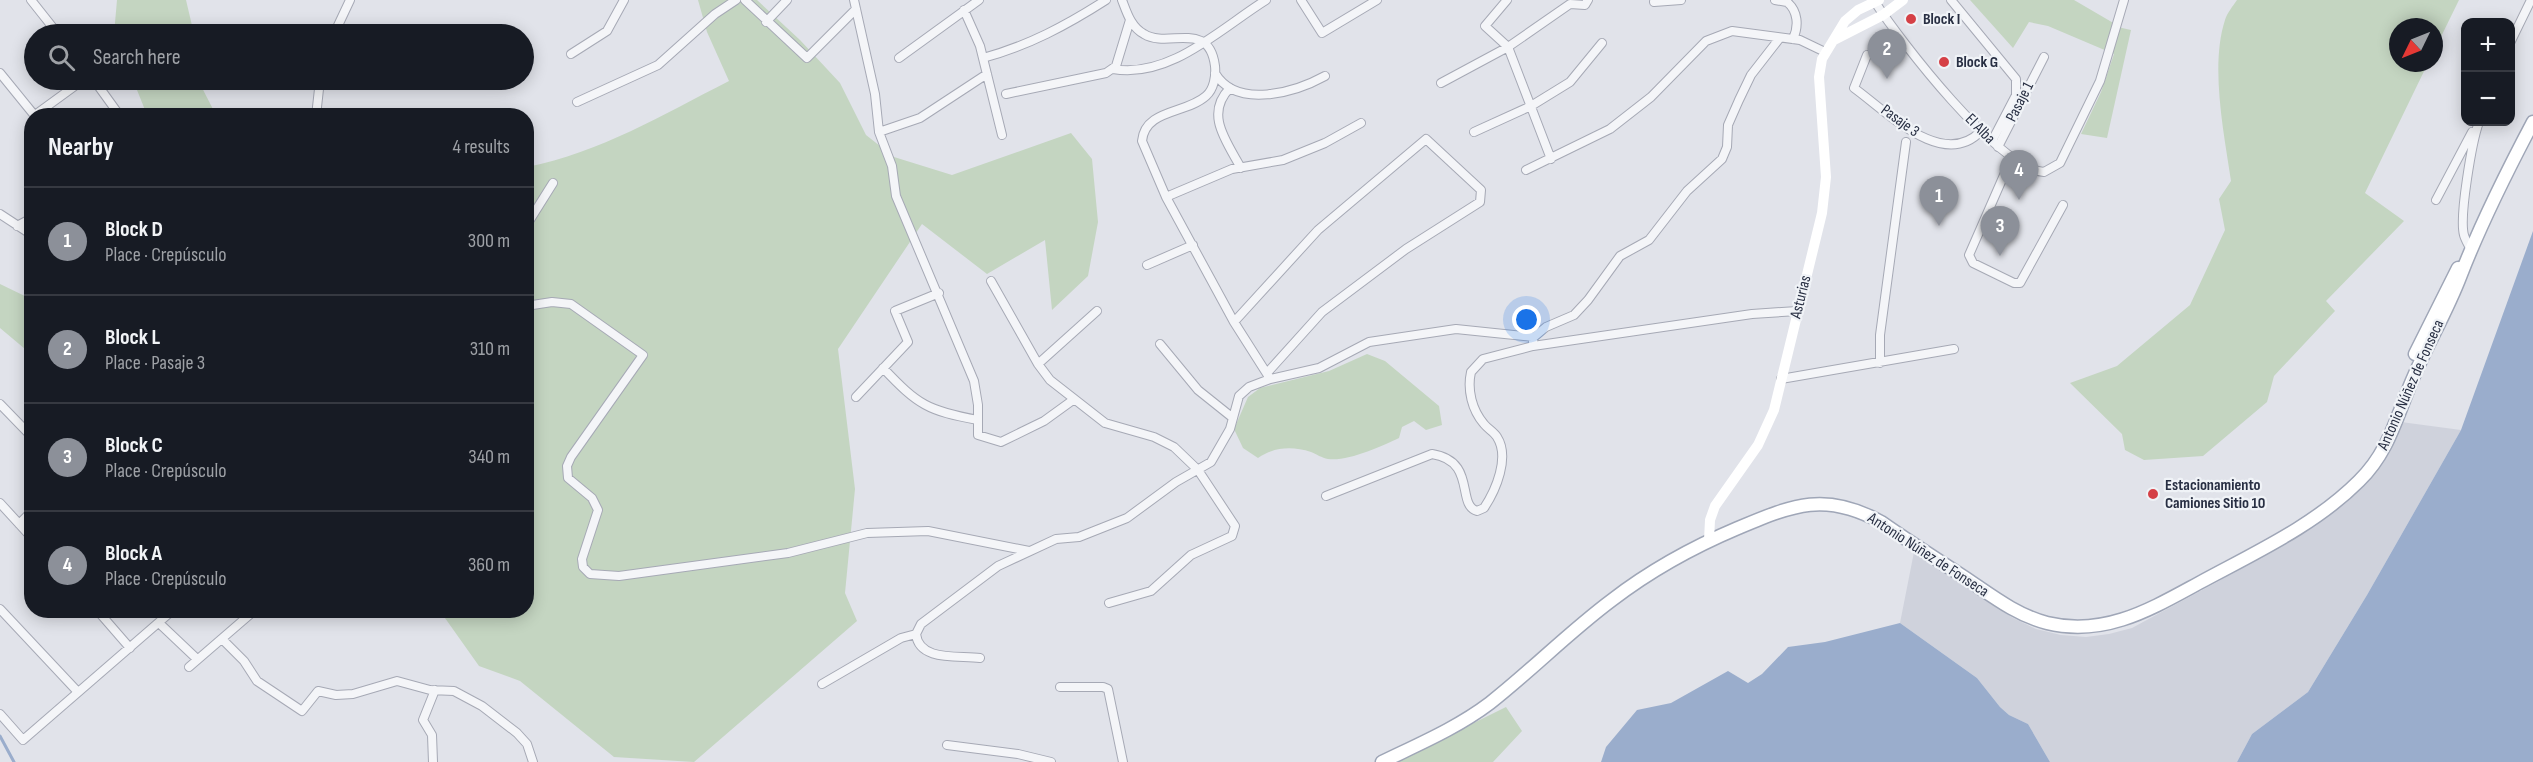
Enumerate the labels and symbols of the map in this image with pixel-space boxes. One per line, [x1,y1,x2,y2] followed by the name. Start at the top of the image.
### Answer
[1923,10,1960,29] place label: Block I
[1904,12,1918,26] marker: Block I
[2389,18,2443,72] north arrow
[1868,29,1906,79] pin: 2
[1956,53,1998,72] place label: Block G
[1937,55,1951,69] marker: Block G
[2002,79,2038,125] street label: Pasaje 1
[1877,101,1923,141] street label: Pasaje 3
[1961,110,1999,148] street label: El Alba
[2000,150,2038,200] pin: 4
[1920,176,1958,226] pin: 1
[1980,206,2020,256] pin: 3
[1786,273,1816,321] street label: Asturias
[1512,305,1541,334] your location
[2373,317,2448,454] street label: Antonio Núñez de Fonseca
[2165,476,2265,513] place label: Estacionamiento Camiones Sitio 10
[2146,487,2160,501] marker: Estacionamiento Camiones Sitio 10
[1863,508,1992,601] street label: Antonio Núñez de Fonseca

